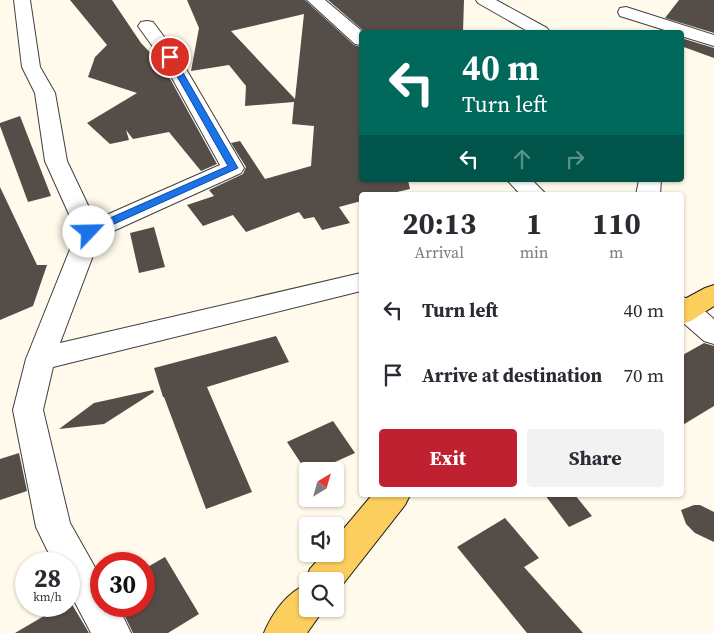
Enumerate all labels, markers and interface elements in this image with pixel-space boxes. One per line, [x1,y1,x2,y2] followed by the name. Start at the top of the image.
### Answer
[149,36,191,78] pin
[156,43,184,71] icon: arrive
[462,44,539,92] text: 40 m
[379,50,444,115] icon: left
[462,89,547,119] text: Turn left
[455,145,483,173] icon: left
[508,145,536,173] icon: ahead
[561,145,589,173] icon: right
[402,203,476,244] text: 20:13
[526,203,542,244] text: 1
[592,203,641,244] text: 110
[62,205,114,257] position arrow
[415,241,464,263] text: Arrival
[520,241,549,263] text: min
[609,241,623,263] text: m
[379,296,407,324] icon: left
[422,297,498,323] text: Turn left
[623,297,664,323] text: 40 m
[379,361,407,389] icon: arrive
[422,362,602,388] text: Arrive at destination
[623,362,664,388] text: 70 m
[379,429,517,487] button: Exit
[527,429,664,487] button: Share
[299,462,344,508] north arrow
[299,462,344,617] map controls
[299,517,344,562] button: sound
[90,552,155,617] speed limit sign: 30
[34,561,61,595] text: 28
[299,572,344,617] button: search
[33,589,62,605] text: km/h

